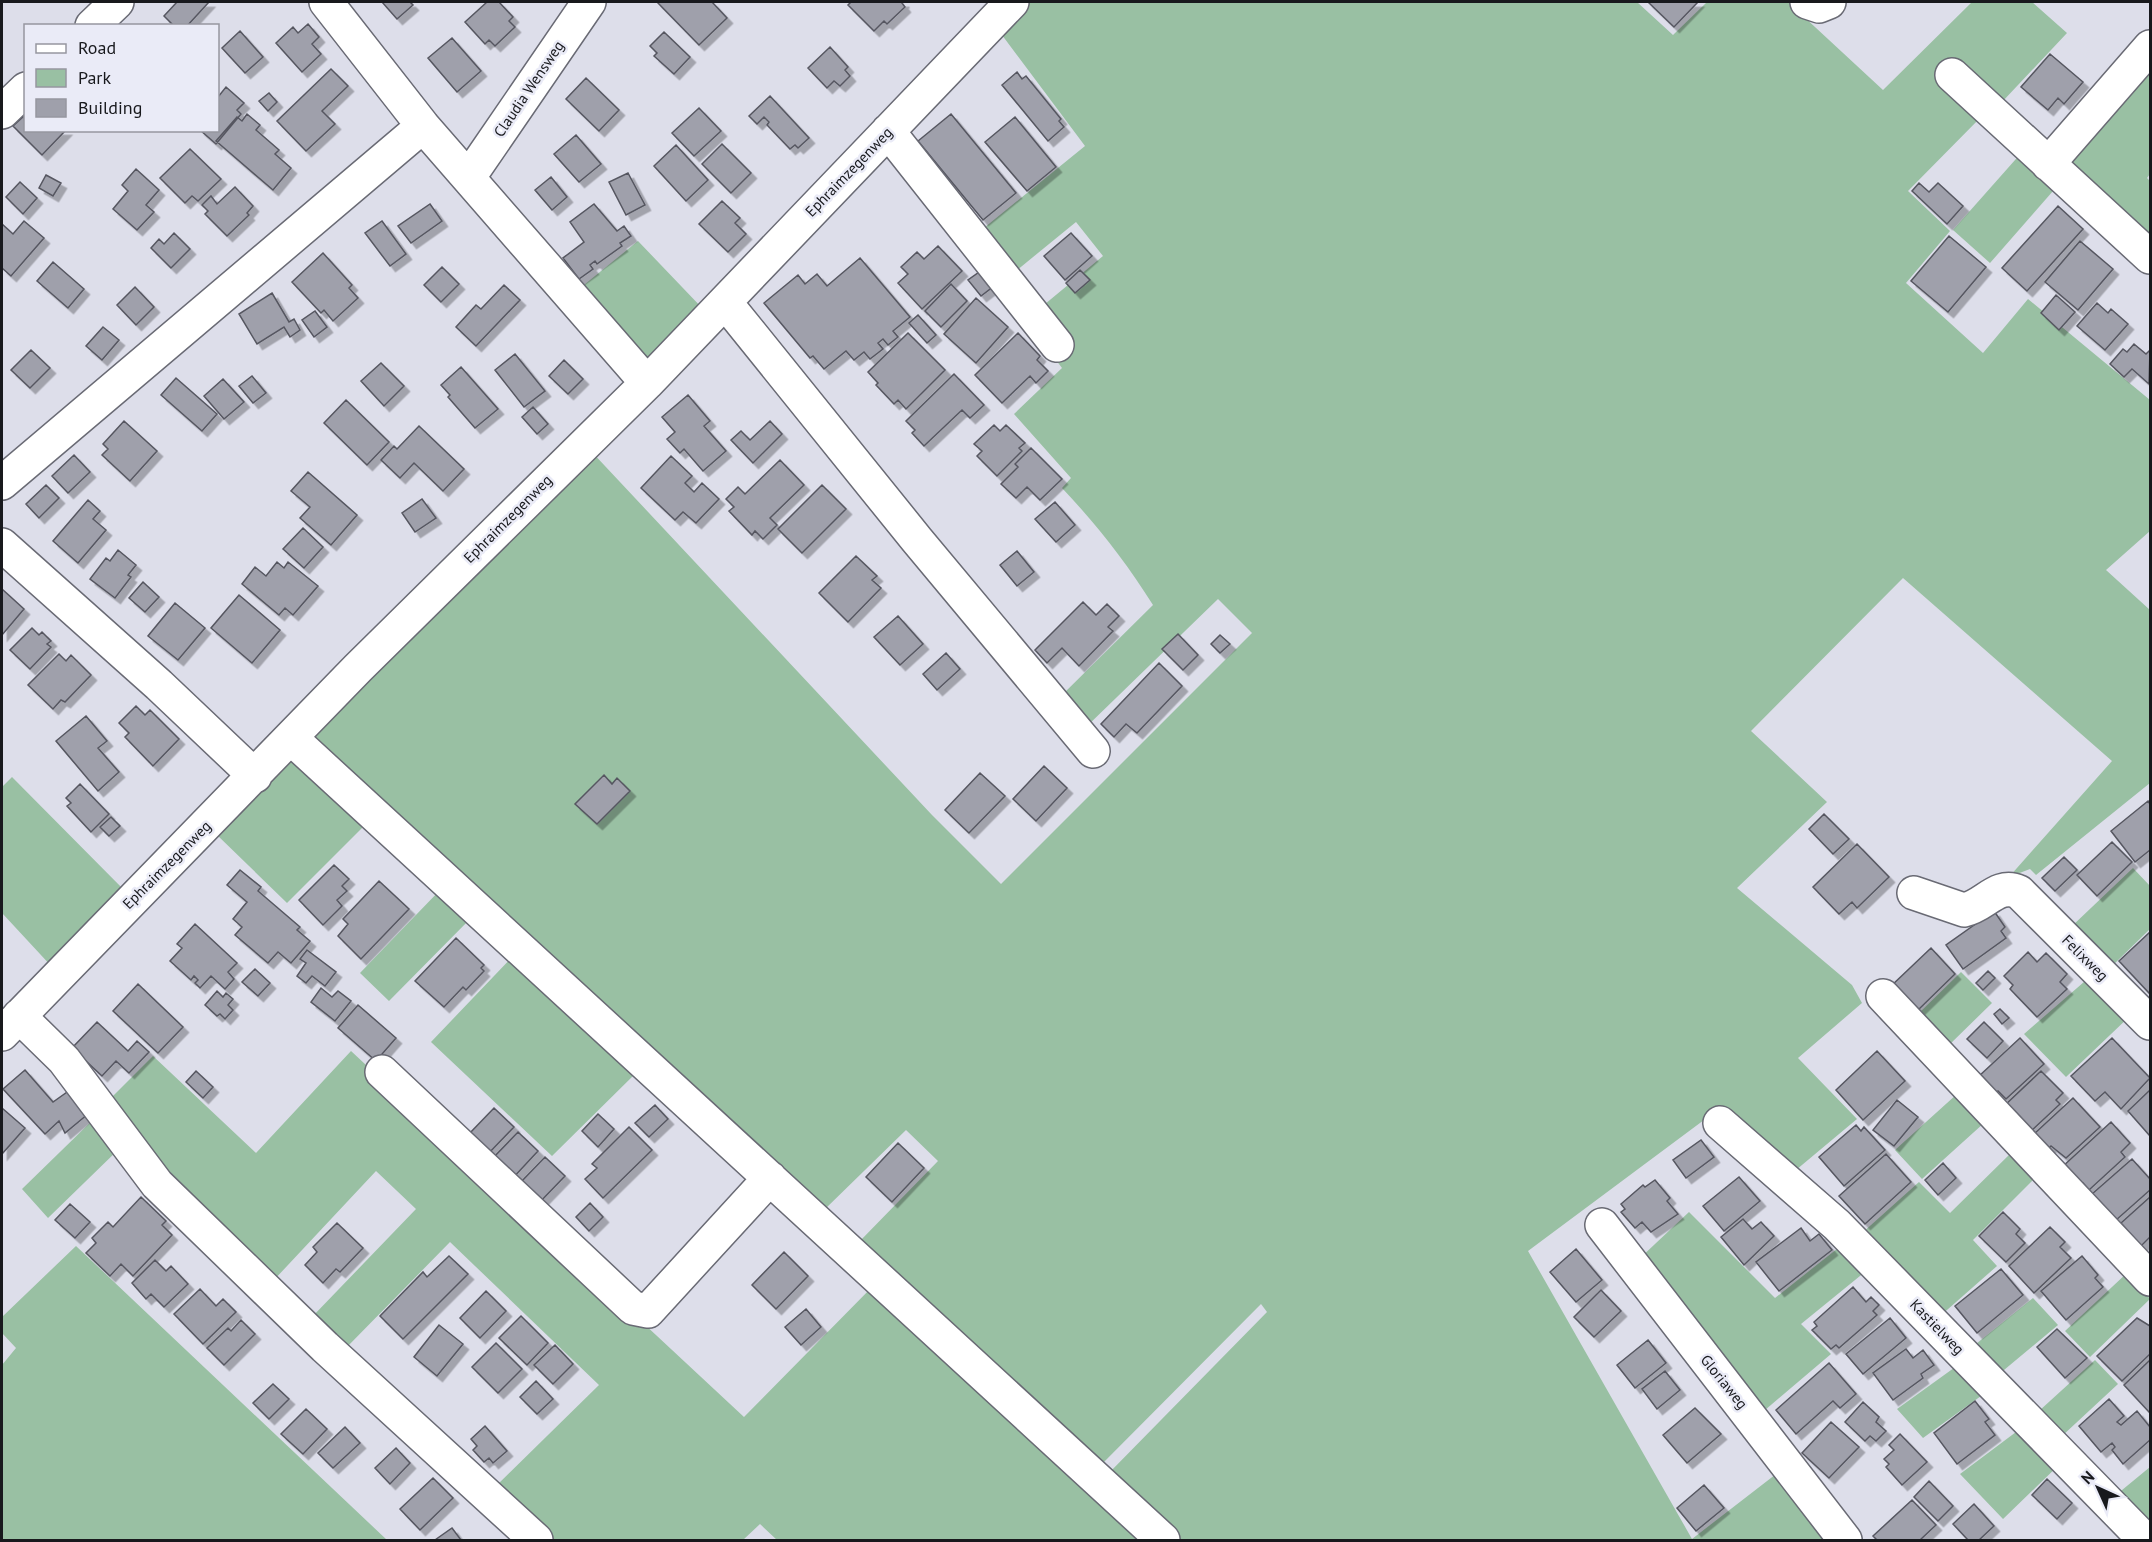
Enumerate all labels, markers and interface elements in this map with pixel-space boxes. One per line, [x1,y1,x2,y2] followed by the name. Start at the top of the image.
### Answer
[24,24,219,132] legend
[78,36,116,59] text: Road
[489,37,568,140] street label: Claudia Wensweg
[78,66,111,89] text: Park
[78,96,142,119] text: Building
[801,123,896,220] street label: Ephraimzegenweg
[459,470,556,567] street label: Ephraimzegenweg
[118,816,215,913] street label: Ephraimzegenweg
[2058,930,2113,985] street label: Felixweg
[1906,1295,1968,1358] street label: Kastielweg
[1697,1351,1752,1413] street label: Gloriaweg
[2068,1458,2128,1518] north arrow
[2077,1467,2098,1488] text: N

